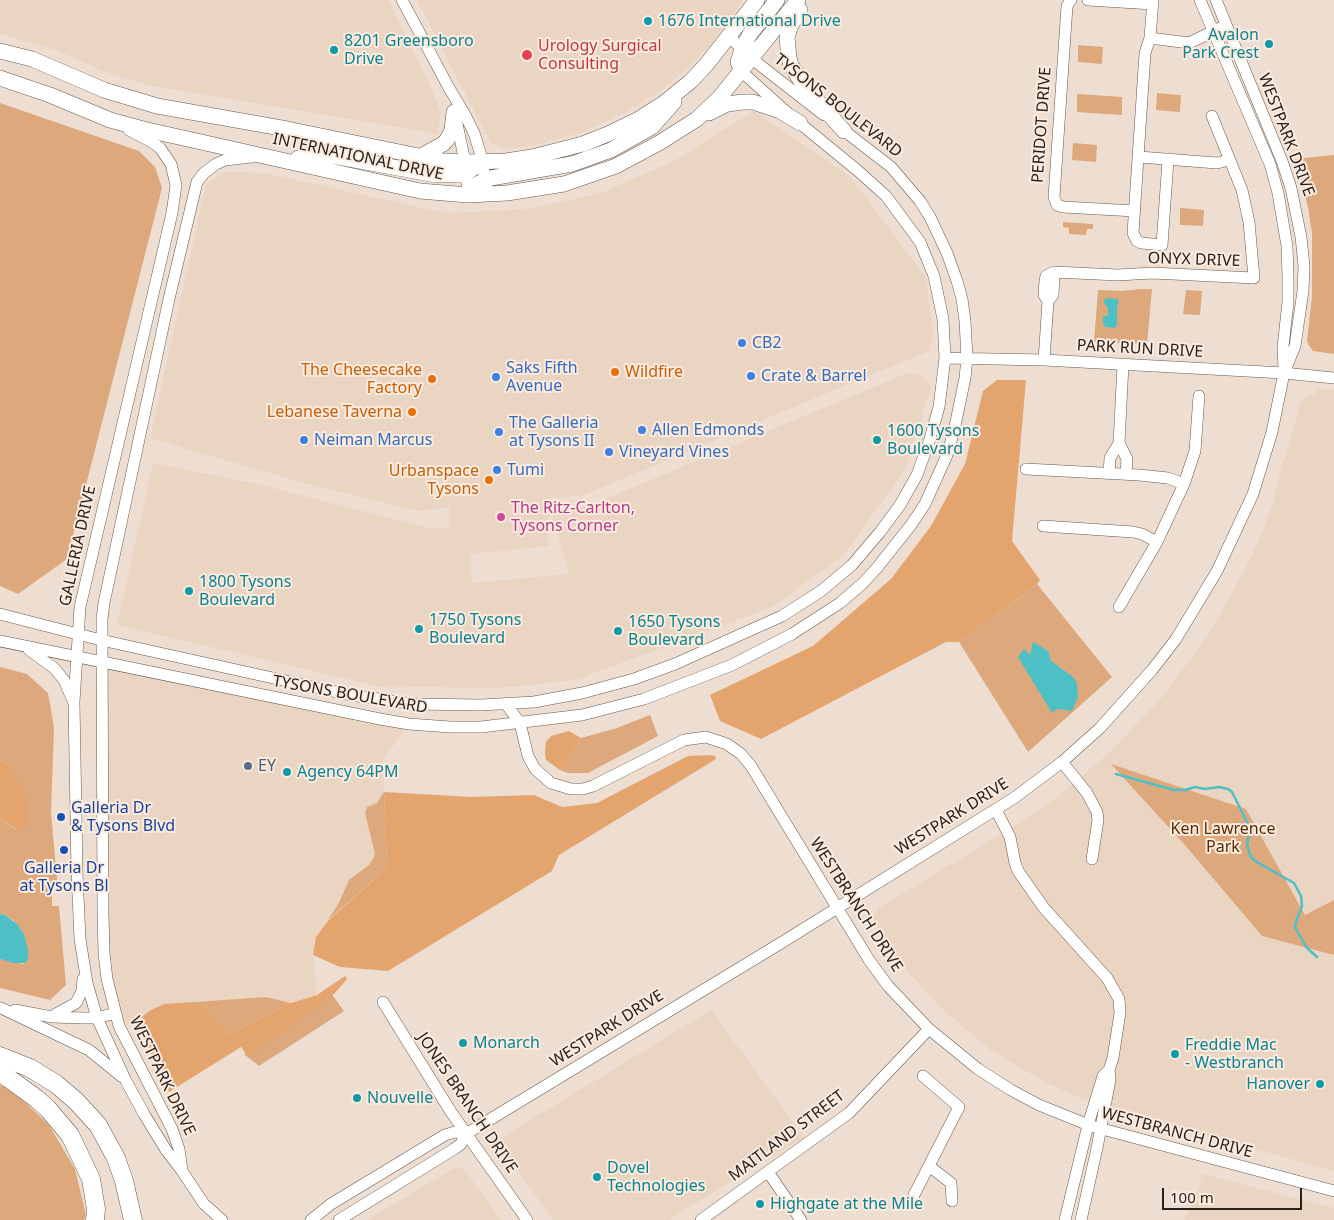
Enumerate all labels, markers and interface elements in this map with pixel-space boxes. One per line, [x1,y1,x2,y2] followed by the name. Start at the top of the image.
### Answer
[658,11,841,31] place label: 1676 International Drive
[642,15,654,27] marker: 1676 International Drive
[1182,25,1259,63] place label: Avalon Park Crest
[344,31,474,69] place label: 8201 Greensboro Drive
[538,36,662,74] place label: Urology Surgical Consulting
[1263,38,1275,50] marker: Avalon Park Crest
[328,44,340,56] marker: 8201 Greensboro Drive
[520,48,534,62] marker: Urology Surgical Consulting
[770,50,906,162] street label: TYSONS BOULEVARD
[1028,66,1056,184] street label: PERIDOT DRIVE
[1254,71,1318,199] street label: WESTPARK DRIVE
[271,130,445,184] street label: INTERNATIONAL DRIVE
[1147,249,1241,271] street label: ONYX DRIVE
[752,333,782,353] place label: CB2
[1076,336,1204,362] street label: PARK RUN DRIVE
[736,337,748,349] marker: CB2
[506,358,578,396] place label: Saks Fifth Avenue
[301,360,422,398] place label: The Cheesecake Factory
[625,362,683,382] place label: Wildfire
[609,366,621,378] marker: Wildfire
[761,366,867,386] place label: Crate & Barrel
[745,370,757,382] marker: Crate & Barrel
[490,371,502,383] marker: Saks Fifth Avenue
[426,373,438,385] marker: The Cheesecake Factory
[267,402,402,422] place label: Lebanese Taverna
[406,406,418,418] marker: Lebanese Taverna
[509,413,599,451] place label: The Galleria at Tysons II
[652,420,764,440] place label: Allen Edmonds
[887,421,979,459] place label: 1600 Tysons Boulevard
[636,424,648,436] marker: Allen Edmonds
[493,426,505,438] marker: The Galleria at Tysons II
[314,430,432,450] place label: Neiman Marcus
[298,434,310,446] marker: Neiman Marcus
[871,434,883,446] marker: 1600 Tysons Boulevard
[619,442,729,462] place label: Vineyard Vines
[603,446,615,458] marker: Vineyard Vines
[507,460,544,480] place label: Tumi
[389,461,479,499] place label: Urbanspace Tysons
[491,464,503,476] marker: Tumi
[483,474,495,486] marker: Urbanspace Tysons
[56,484,100,608] street label: GALLERIA DRIVE
[511,498,635,536] place label: The Ritz-Carlton, Tysons Corner
[495,511,507,523] marker: The Ritz-Carlton, Tysons Corner
[199,572,291,610] place label: 1800 Tysons Boulevard
[183,585,195,597] marker: 1800 Tysons Boulevard
[429,610,521,648] place label: 1750 Tysons Boulevard
[628,612,720,650] place label: 1650 Tysons Boulevard
[413,623,425,635] marker: 1750 Tysons Boulevard
[612,625,624,637] marker: 1650 Tysons Boulevard
[271,672,429,718] street label: TYSONS BOULEVARD
[258,756,276,776] place label: EY
[242,760,254,772] marker: EY
[297,762,398,782] place label: Agency 64PM
[281,766,293,778] marker: Agency 64PM
[892,774,1012,860] street label: WESTPARK DRIVE
[71,798,175,836] place label: Galleria Dr & Tysons Blvd
[55,811,67,823] marker: Galleria Dr & Tysons Blvd
[1171,819,1275,857] park label: Ken Lawrence Park
[806,834,906,976] street label: WESTBRANCH DRIVE
[58,844,70,856] marker: Galleria Dr at Tysons Bl
[19,858,109,896] place label: Galleria Dr at Tysons Bl
[547,986,667,1072] street label: WESTPARK DRIVE
[125,1013,199,1139] street label: WESTPARK DRIVE
[413,1029,521,1177] street label: JONES BRANCH DRIVE
[473,1033,540,1053] place label: Monarch
[1185,1035,1284,1073] place label: Freddie Mac - Westbranch
[457,1037,469,1049] marker: Monarch
[1169,1048,1181,1060] marker: Freddie Mac - Westbranch
[1246,1074,1310,1094] place label: Hanover
[1314,1078,1326,1090] marker: Hanover
[725,1086,849,1186] street label: MAITLAND STREET
[367,1088,433,1108] place label: Nouvelle
[351,1092,363,1104] marker: Nouvelle
[1099,1104,1255,1162] street label: WESTBRANCH DRIVE
[607,1158,705,1196] place label: Dovel Technologies
[591,1171,603,1183] marker: Dovel Technologies
[1164,1178,1304,1210] scale bar
[1170,1187,1214,1207] text: 100 m
[770,1194,923,1214] place label: Highgate at the Mile
[754,1198,766,1210] marker: Highgate at the Mile

